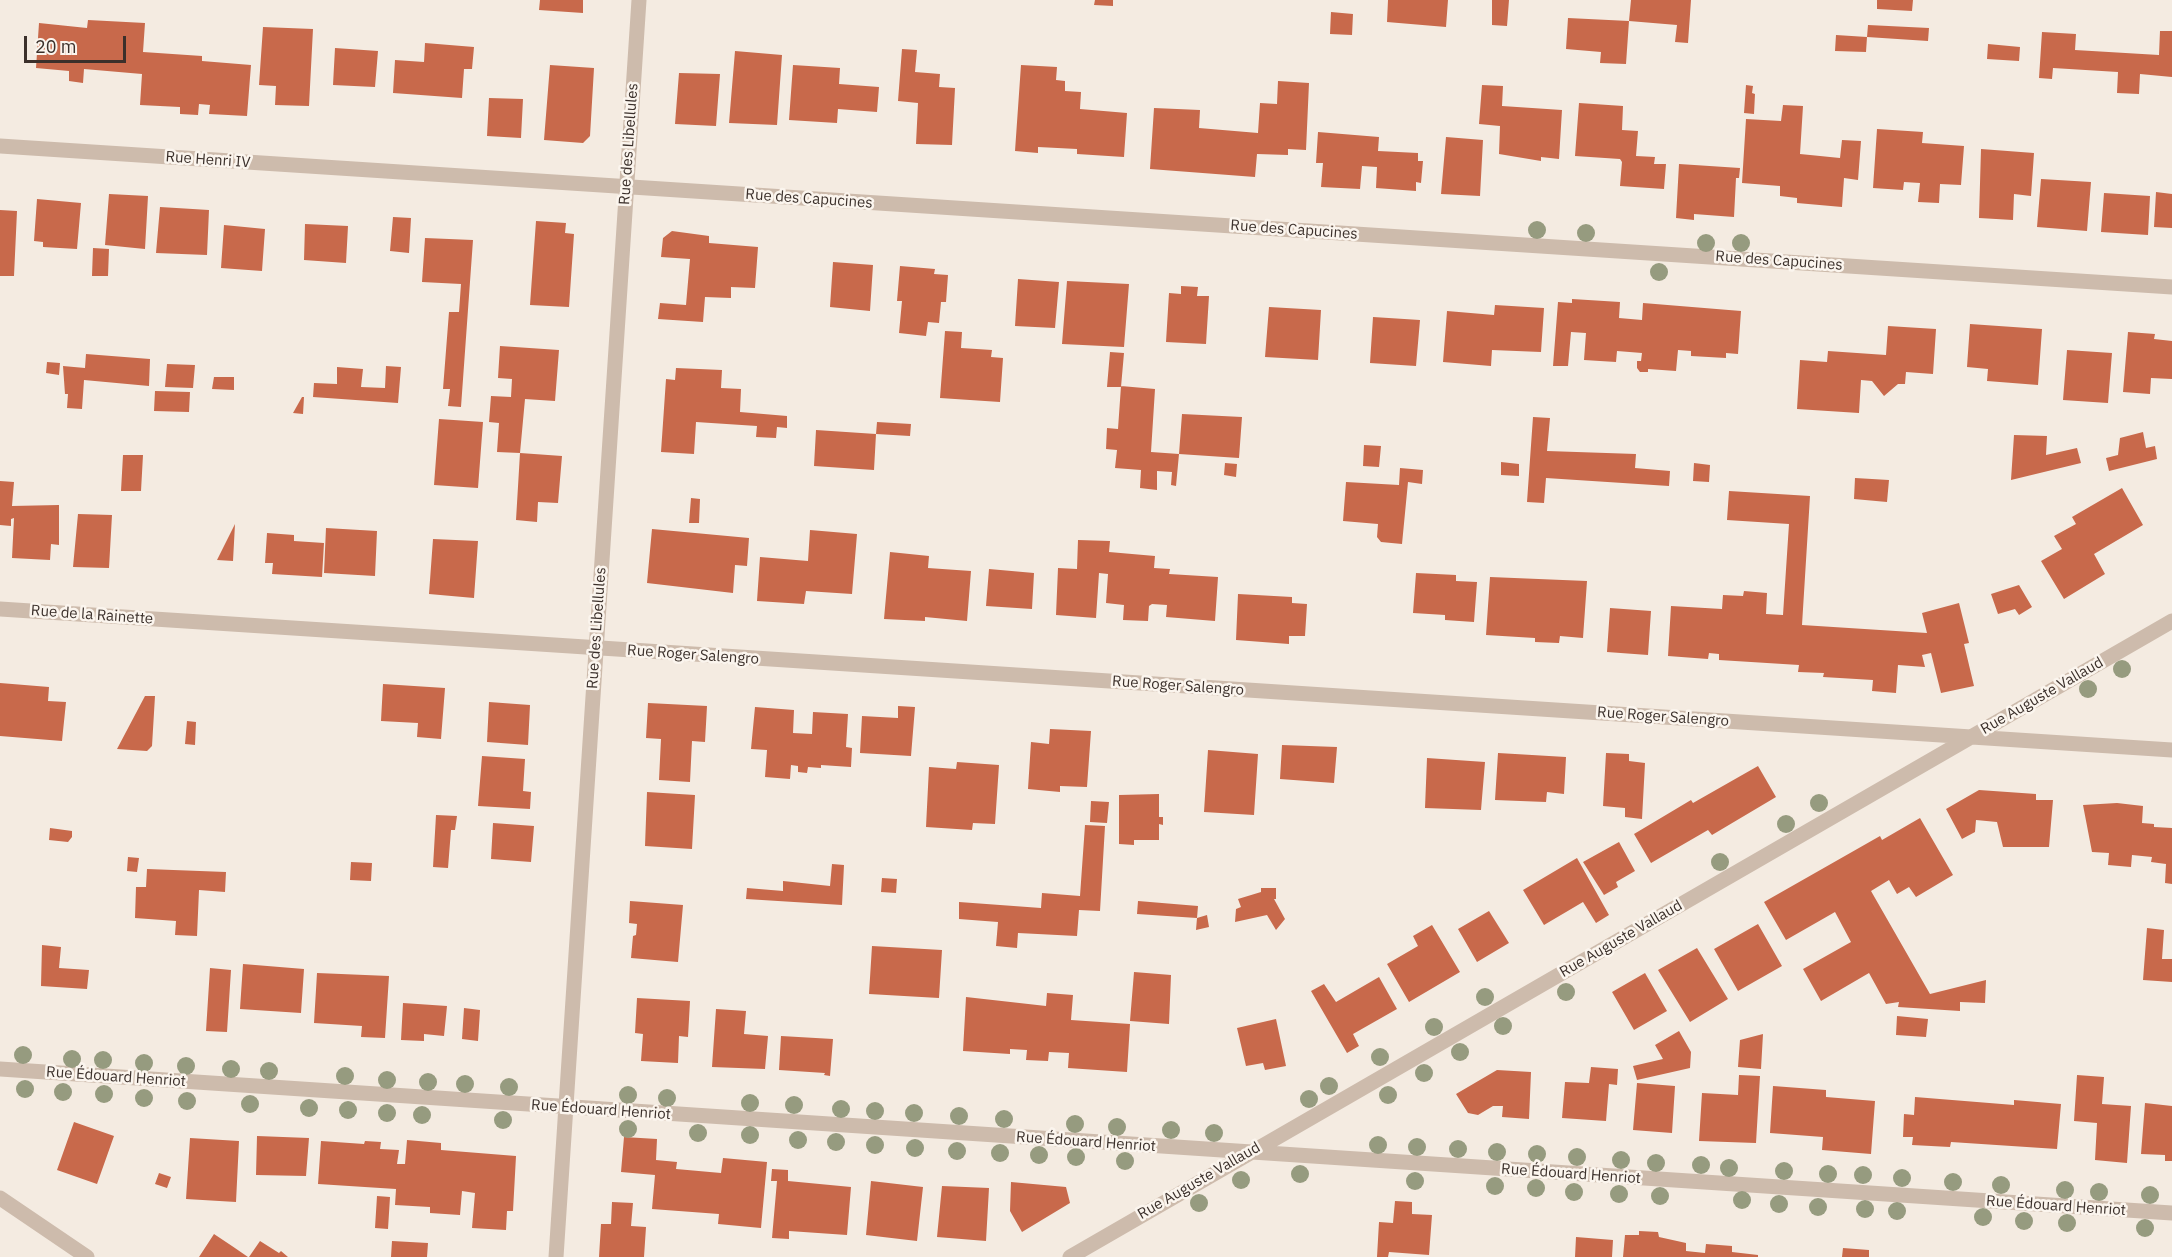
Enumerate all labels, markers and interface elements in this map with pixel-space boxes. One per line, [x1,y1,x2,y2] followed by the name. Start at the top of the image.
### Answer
[27,24,129,62] scale bar
[35,35,77,58] text: 20 m
[616,82,642,206] street label: Rue des Libellules
[165,148,251,172] street label: Rue Henri IV
[745,186,873,212] street label: Rue des Capucines
[1230,217,1358,243] street label: Rue des Capucines
[1715,248,1843,274] street label: Rue des Capucines
[584,566,610,690] street label: Rue des Libellules
[30,602,154,628] street label: Rue de la Rainette
[626,641,760,669] street label: Rue Roger Salengro
[1977,654,2107,738] street label: Rue Auguste Vallaud
[1111,672,1245,700] street label: Rue Roger Salengro
[1596,703,1730,731] street label: Rue Roger Salengro
[1556,897,1686,981] street label: Rue Auguste Vallaud
[46,1063,186,1091] street label: Rue Édouard Henriot
[531,1096,671,1124] street label: Rue Édouard Henriot
[1016,1128,1156,1156] street label: Rue Édouard Henriot
[1134,1139,1264,1223] street label: Rue Auguste Vallaud
[1501,1160,1641,1188] street label: Rue Édouard Henriot
[1986,1192,2126,1220] street label: Rue Édouard Henriot

